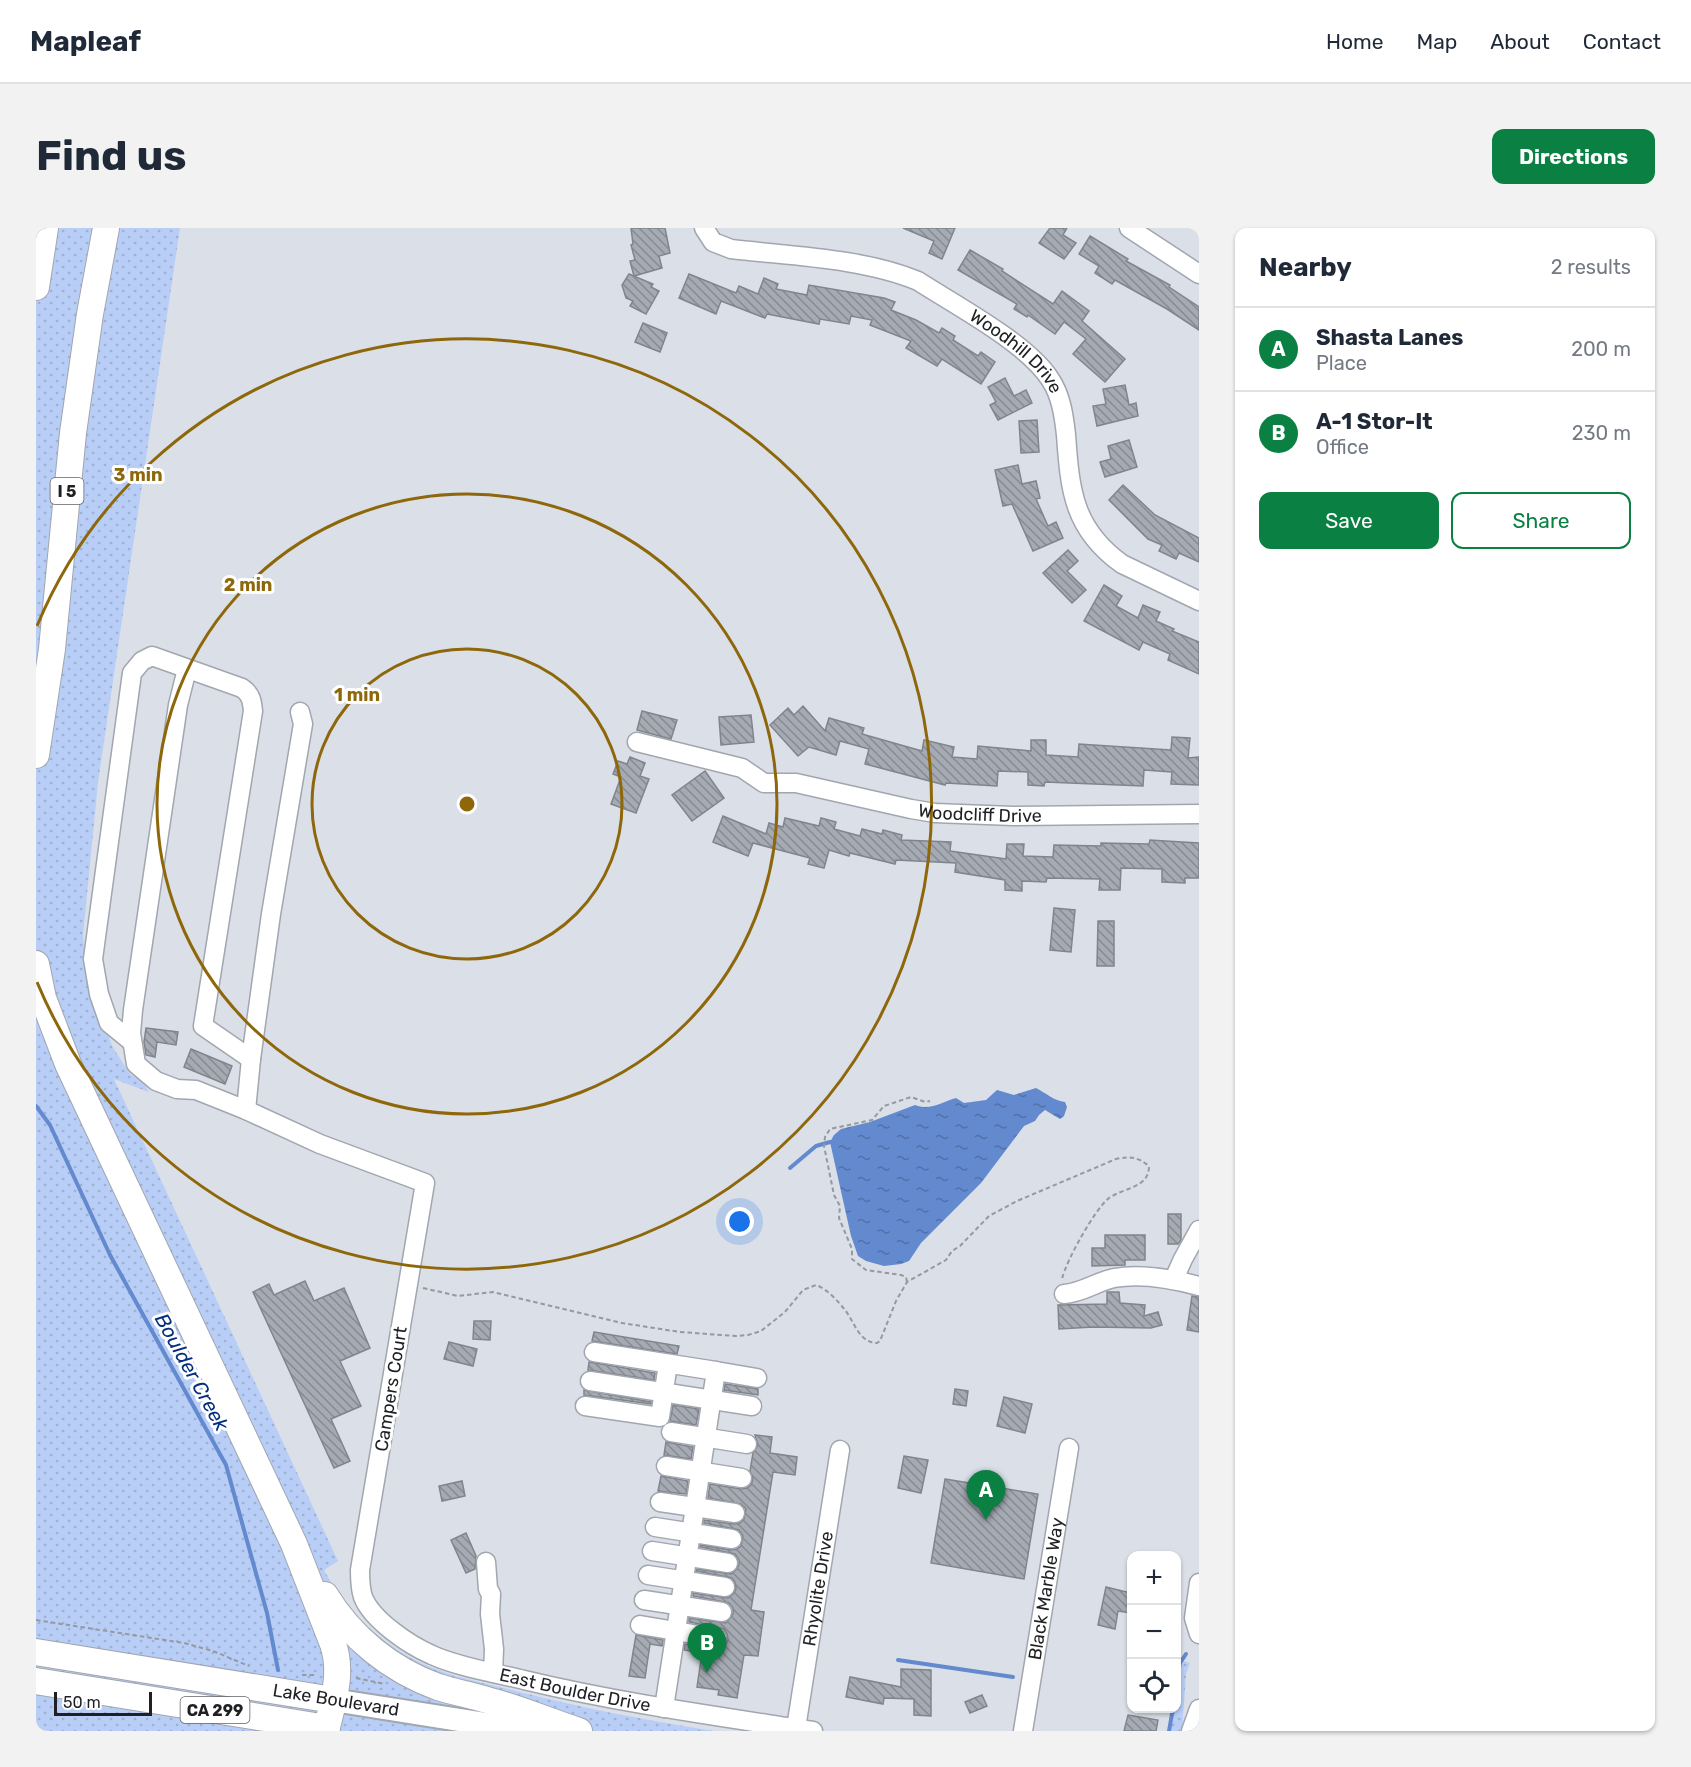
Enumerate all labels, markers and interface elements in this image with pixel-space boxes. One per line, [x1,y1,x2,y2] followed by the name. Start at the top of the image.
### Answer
[30,25,141,58] text: Mapleaf
[1326,29,1383,54] text: Home
[1416,29,1457,54] text: Map
[1490,29,1550,54] text: About
[1583,29,1661,54] text: Contact
[1492,129,1655,184] button: Directions
[36,131,187,181] text: Find us
[1259,252,1352,283] text: Nearby
[1551,255,1631,279] text: 2 results
[966,305,1067,397] street label: Woodhill Drive
[1316,324,1463,351] text: Shasta Lanes
[1271,337,1286,361] text: A
[1571,337,1631,361] text: 200 m
[1316,351,1367,375] text: Place
[1316,408,1433,435] text: A-1 Stor-It
[1271,421,1286,445] text: B
[1572,421,1631,445] text: 230 m
[1316,435,1369,459] text: Office
[114,464,162,486] text: 3 min
[51,478,84,504] road number: I 5
[1259,492,1439,549] button: Save
[1451,492,1631,549] button: Share
[224,574,272,596] text: 2 min
[334,684,380,706] text: 1 min
[457,794,477,814] centre of rings
[916,799,1042,827] street label: Woodcliff Drive
[725,1207,754,1236] your location
[150,1309,234,1435] water label: Boulder Creek
[370,1325,412,1453] street label: Campers Court
[966,1470,1006,1520] pin: A
[1024,1516,1069,1662] street label: Black Marble Way
[798,1530,838,1648] street label: Rhyolite Drive
[1127,1551,1181,1713] map controls
[1127,1551,1181,1605] button: +
[1127,1605,1181,1659] button: −
[688,1624,726,1673] pin: B
[1127,1659,1181,1713] button: locate
[497,1664,652,1716] street label: East Boulder Drive
[271,1679,401,1721] street label: Lake Boulevard
[54,1689,152,1716] scale bar
[63,1693,101,1712] text: 50 m
[180,1697,249,1723] road number: CA 299

